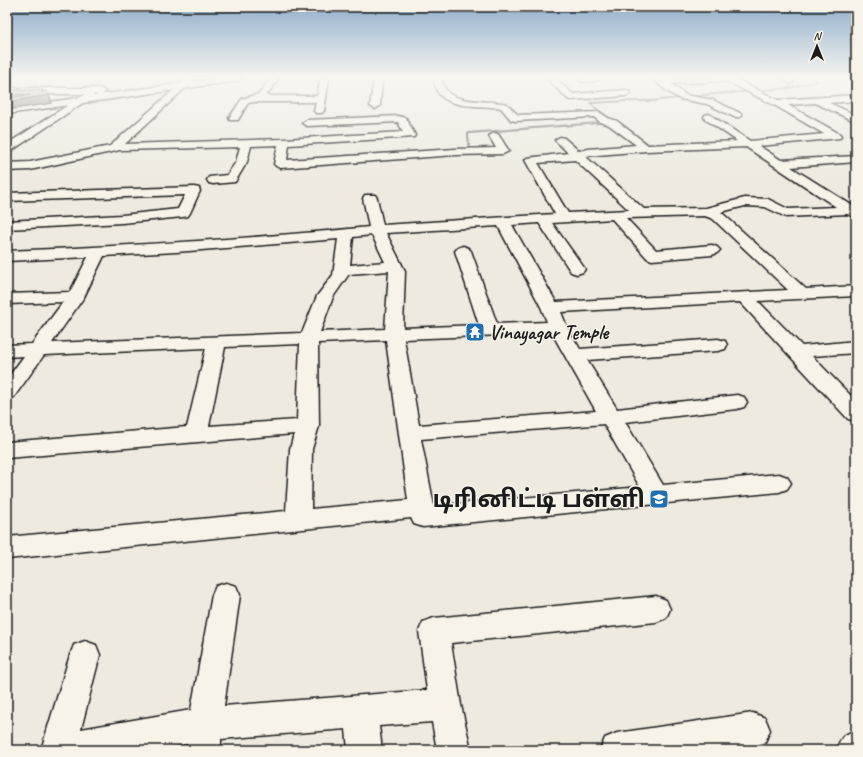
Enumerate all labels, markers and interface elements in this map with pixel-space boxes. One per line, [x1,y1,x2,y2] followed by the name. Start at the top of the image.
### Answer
[797,26,837,66] north arrow
[814,29,823,43] text: N
[489,320,610,346] place label: Vinayagar Temple
[464,321,486,343] temple icon: Vinayagar Temple
[433,484,645,514] place label: டிரினிட்டி பள்ளி
[648,488,670,510] school or university icon: டிரினிட்டி பள்ளி

